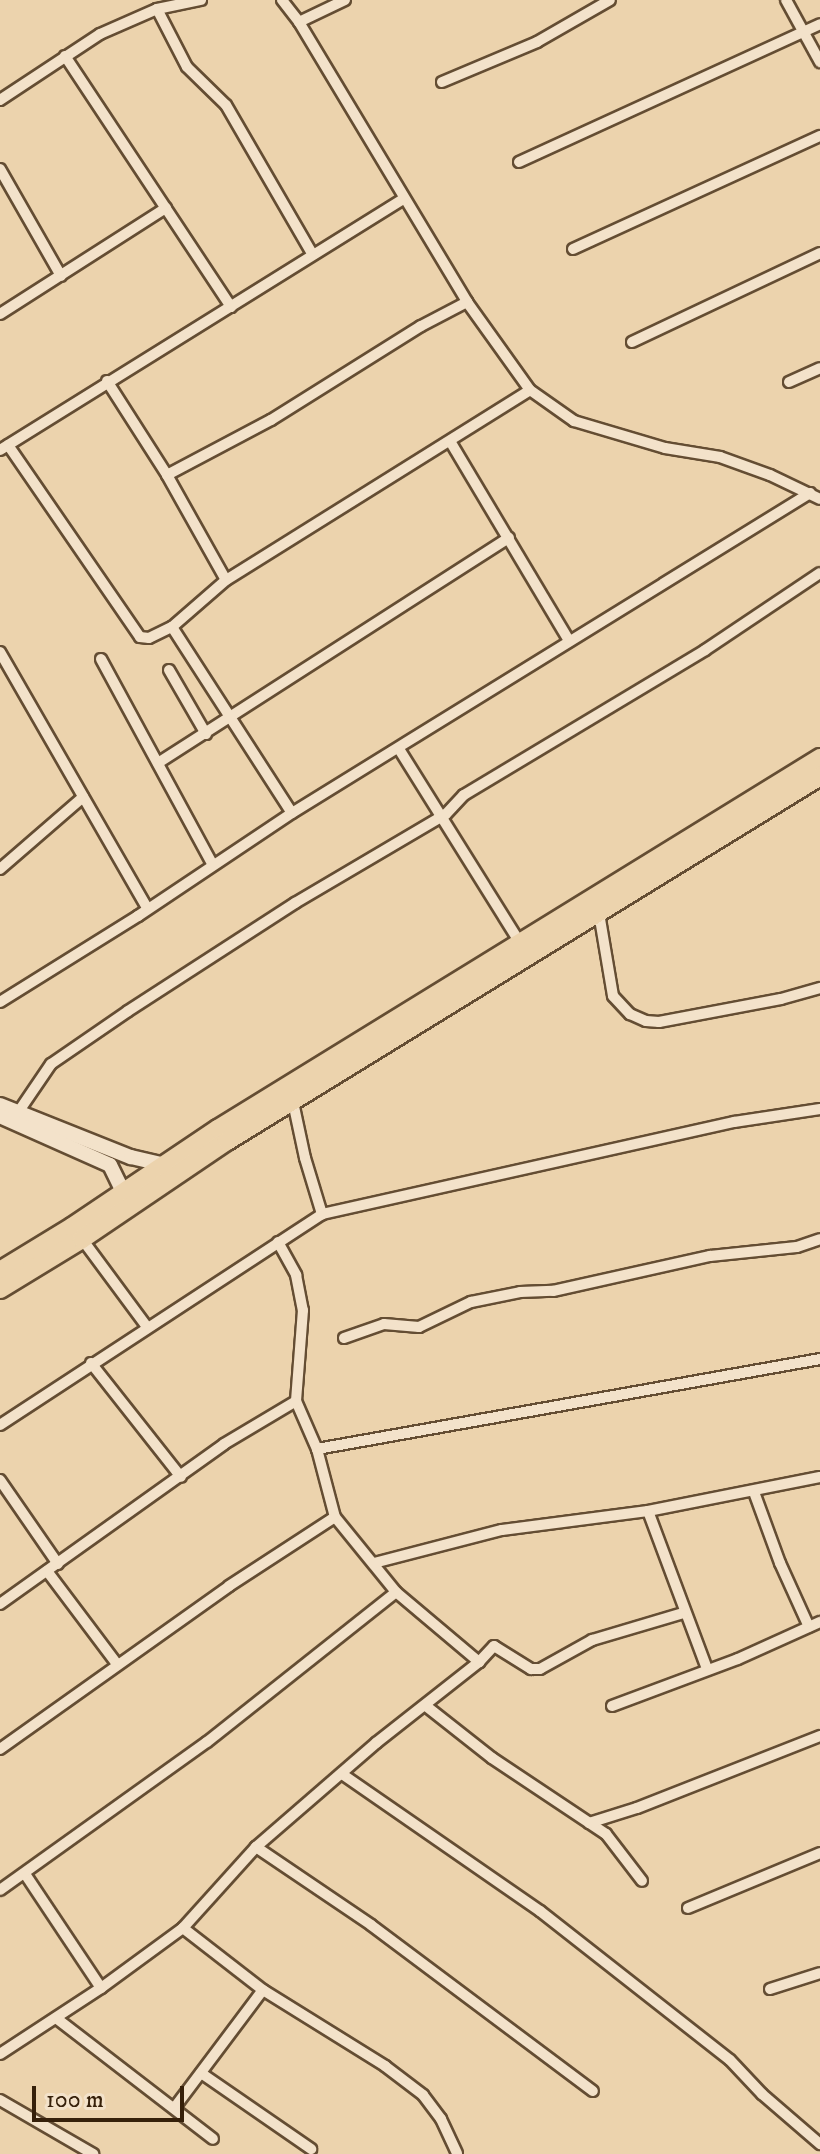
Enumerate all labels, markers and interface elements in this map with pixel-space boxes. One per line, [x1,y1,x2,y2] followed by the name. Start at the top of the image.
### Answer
[36,2070,188,2120] scale bar
[46,2085,104,2115] text: 100 m

